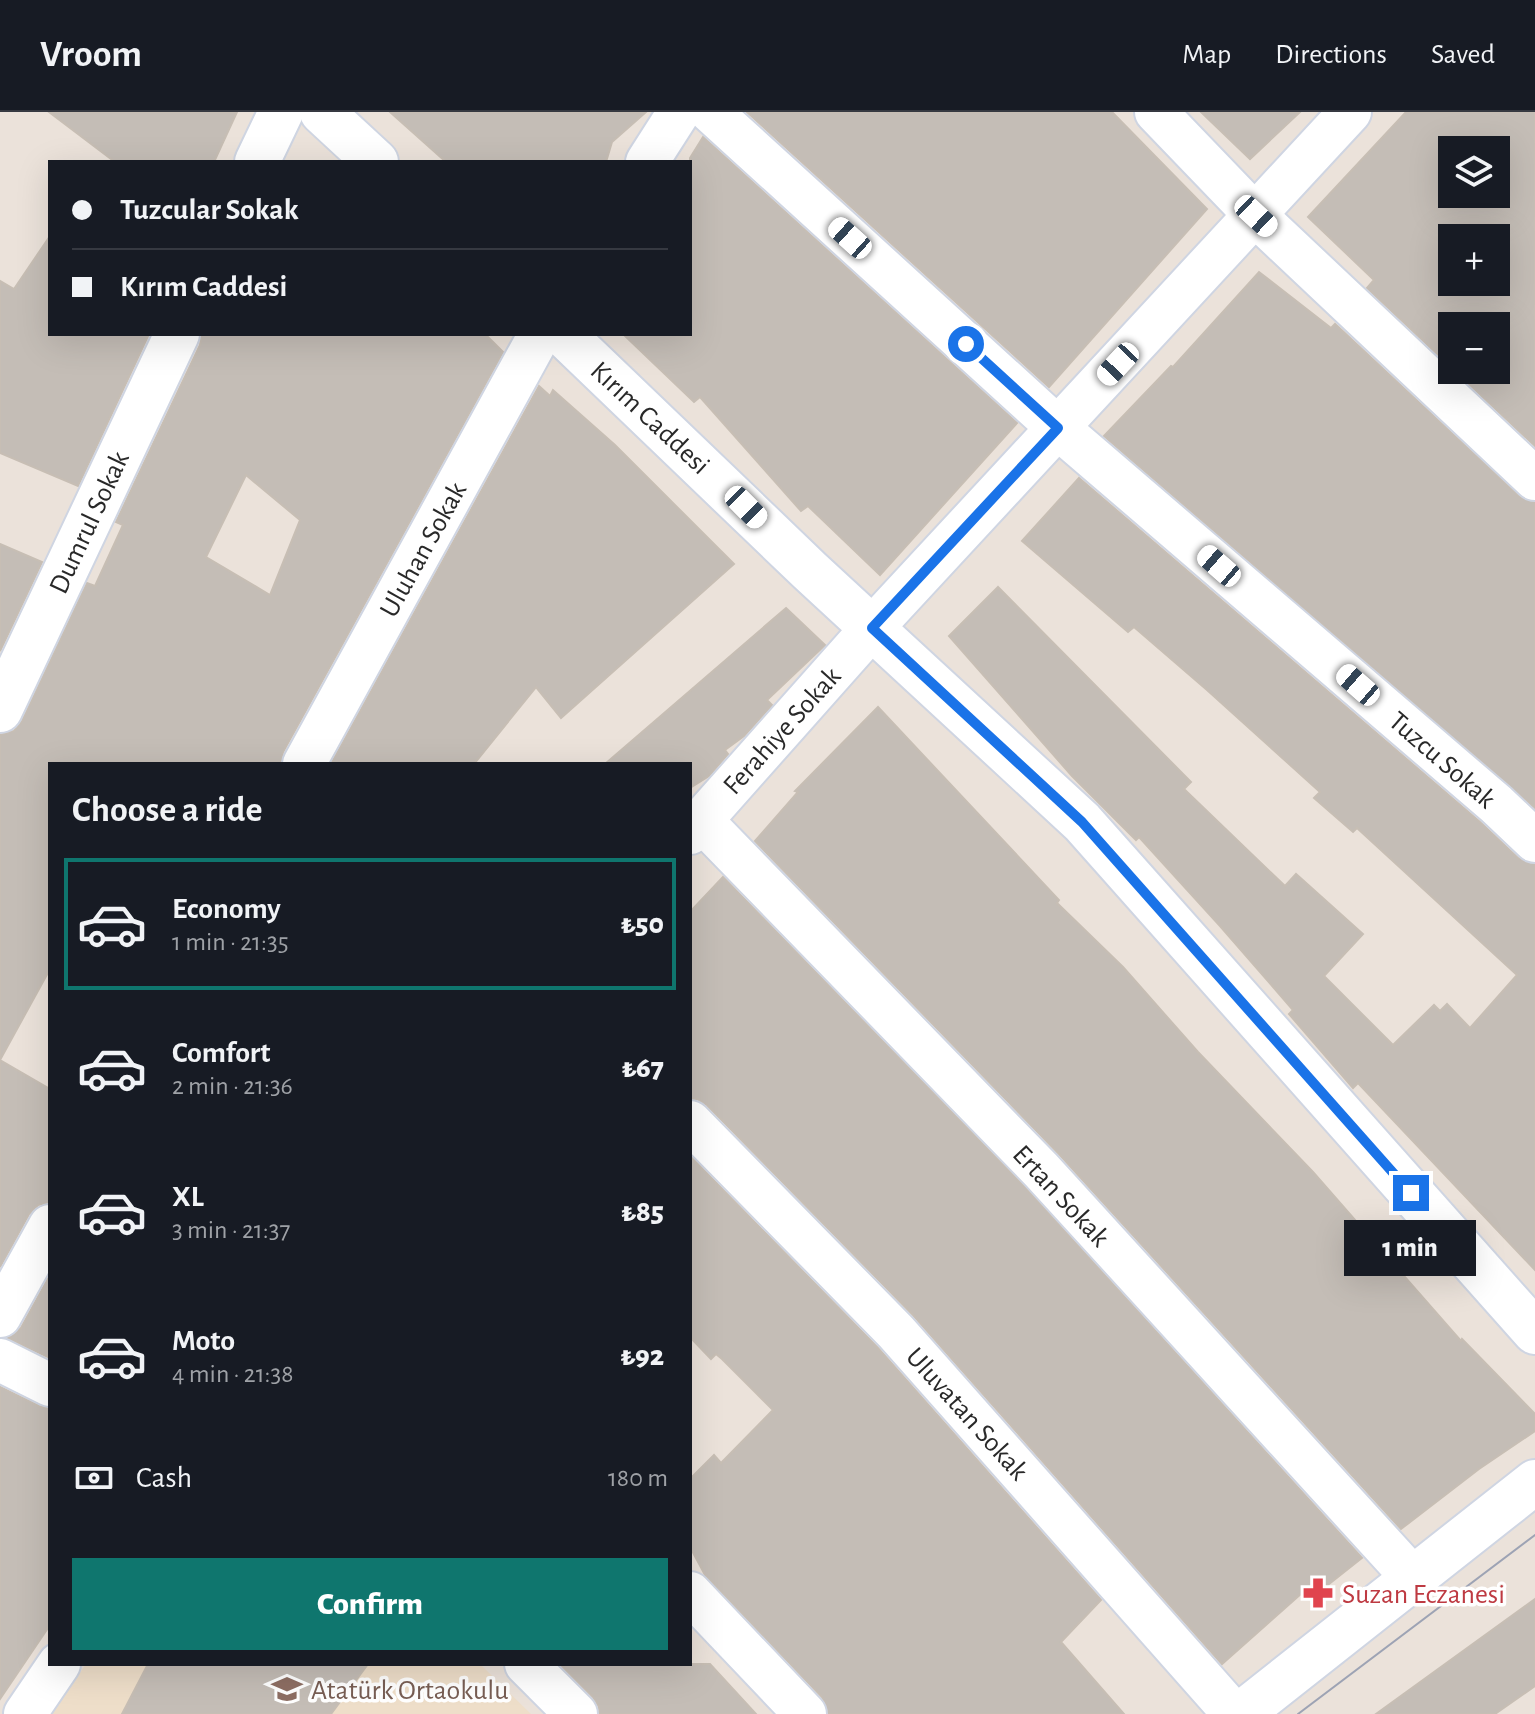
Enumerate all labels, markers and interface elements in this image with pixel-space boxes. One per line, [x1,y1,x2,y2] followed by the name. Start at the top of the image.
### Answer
[40,36,142,74] text: Vroom
[1182,41,1231,69] text: Map
[1275,41,1387,69] text: Directions
[1431,41,1495,69] text: Saved
[1438,136,1510,384] map controls
[1438,136,1510,208] button: layers
[1230,191,1282,241] car
[120,195,299,225] text: Tuzcular Sokak
[824,213,876,263] car
[1438,224,1510,296] button: +
[120,272,287,302] text: Kırım Caddesi
[1438,312,1510,384] button: −
[948,326,984,362] route start
[1093,338,1143,390] car
[585,357,715,480] street label: Kırım Caddesi
[45,447,135,598] street label: Dumrul Sokak
[375,478,472,622] street label: Uluhan Sokak
[721,482,771,532] car
[1193,541,1245,591] car
[1332,660,1384,710] car
[718,662,847,800] street label: Ferahiye Sokak
[1383,707,1501,814] street label: Tuzcu Sokak
[72,792,262,828] text: Choose a ride
[76,888,148,960] icon: car
[172,894,281,924] text: Economy
[621,909,664,939] text: ₺50
[172,929,289,955] text: 1 min · 21:35
[76,1032,148,1104] icon: car
[172,1038,271,1068] text: Comfort
[622,1053,664,1083] text: ₺67
[172,1073,293,1099] text: 2 min · 21:36
[1007,1140,1114,1253] street label: Ertan Sokak
[1393,1175,1429,1211] route end
[76,1176,148,1248] icon: car
[172,1182,204,1212] text: XL
[621,1197,664,1227] text: ₺85
[172,1217,290,1243] text: 3 min · 21:37
[1345,1221,1477,1277] callout: 1 min
[1382,1235,1438,1261] text: 1 min
[76,1320,148,1392] icon: car
[172,1326,235,1356] text: Moto
[621,1341,664,1371] text: ₺92
[900,1343,1033,1486] street label: Uluvatan Sokak
[172,1361,294,1387] text: 4 min · 21:38
[72,1456,116,1500] icon: cash
[136,1463,192,1493] text: Cash
[608,1465,668,1491] text: 180 m
[72,1558,668,1650] button: Confirm
[1301,1576,1335,1610] pharmacy icon: Suzan Eczanesi
[1342,1581,1505,1609] place label: Suzan Eczanesi
[270,1672,304,1706] school or university icon: Atatürk Ortaokulu
[311,1677,509,1705] place label: Atatürk Ortaokulu

